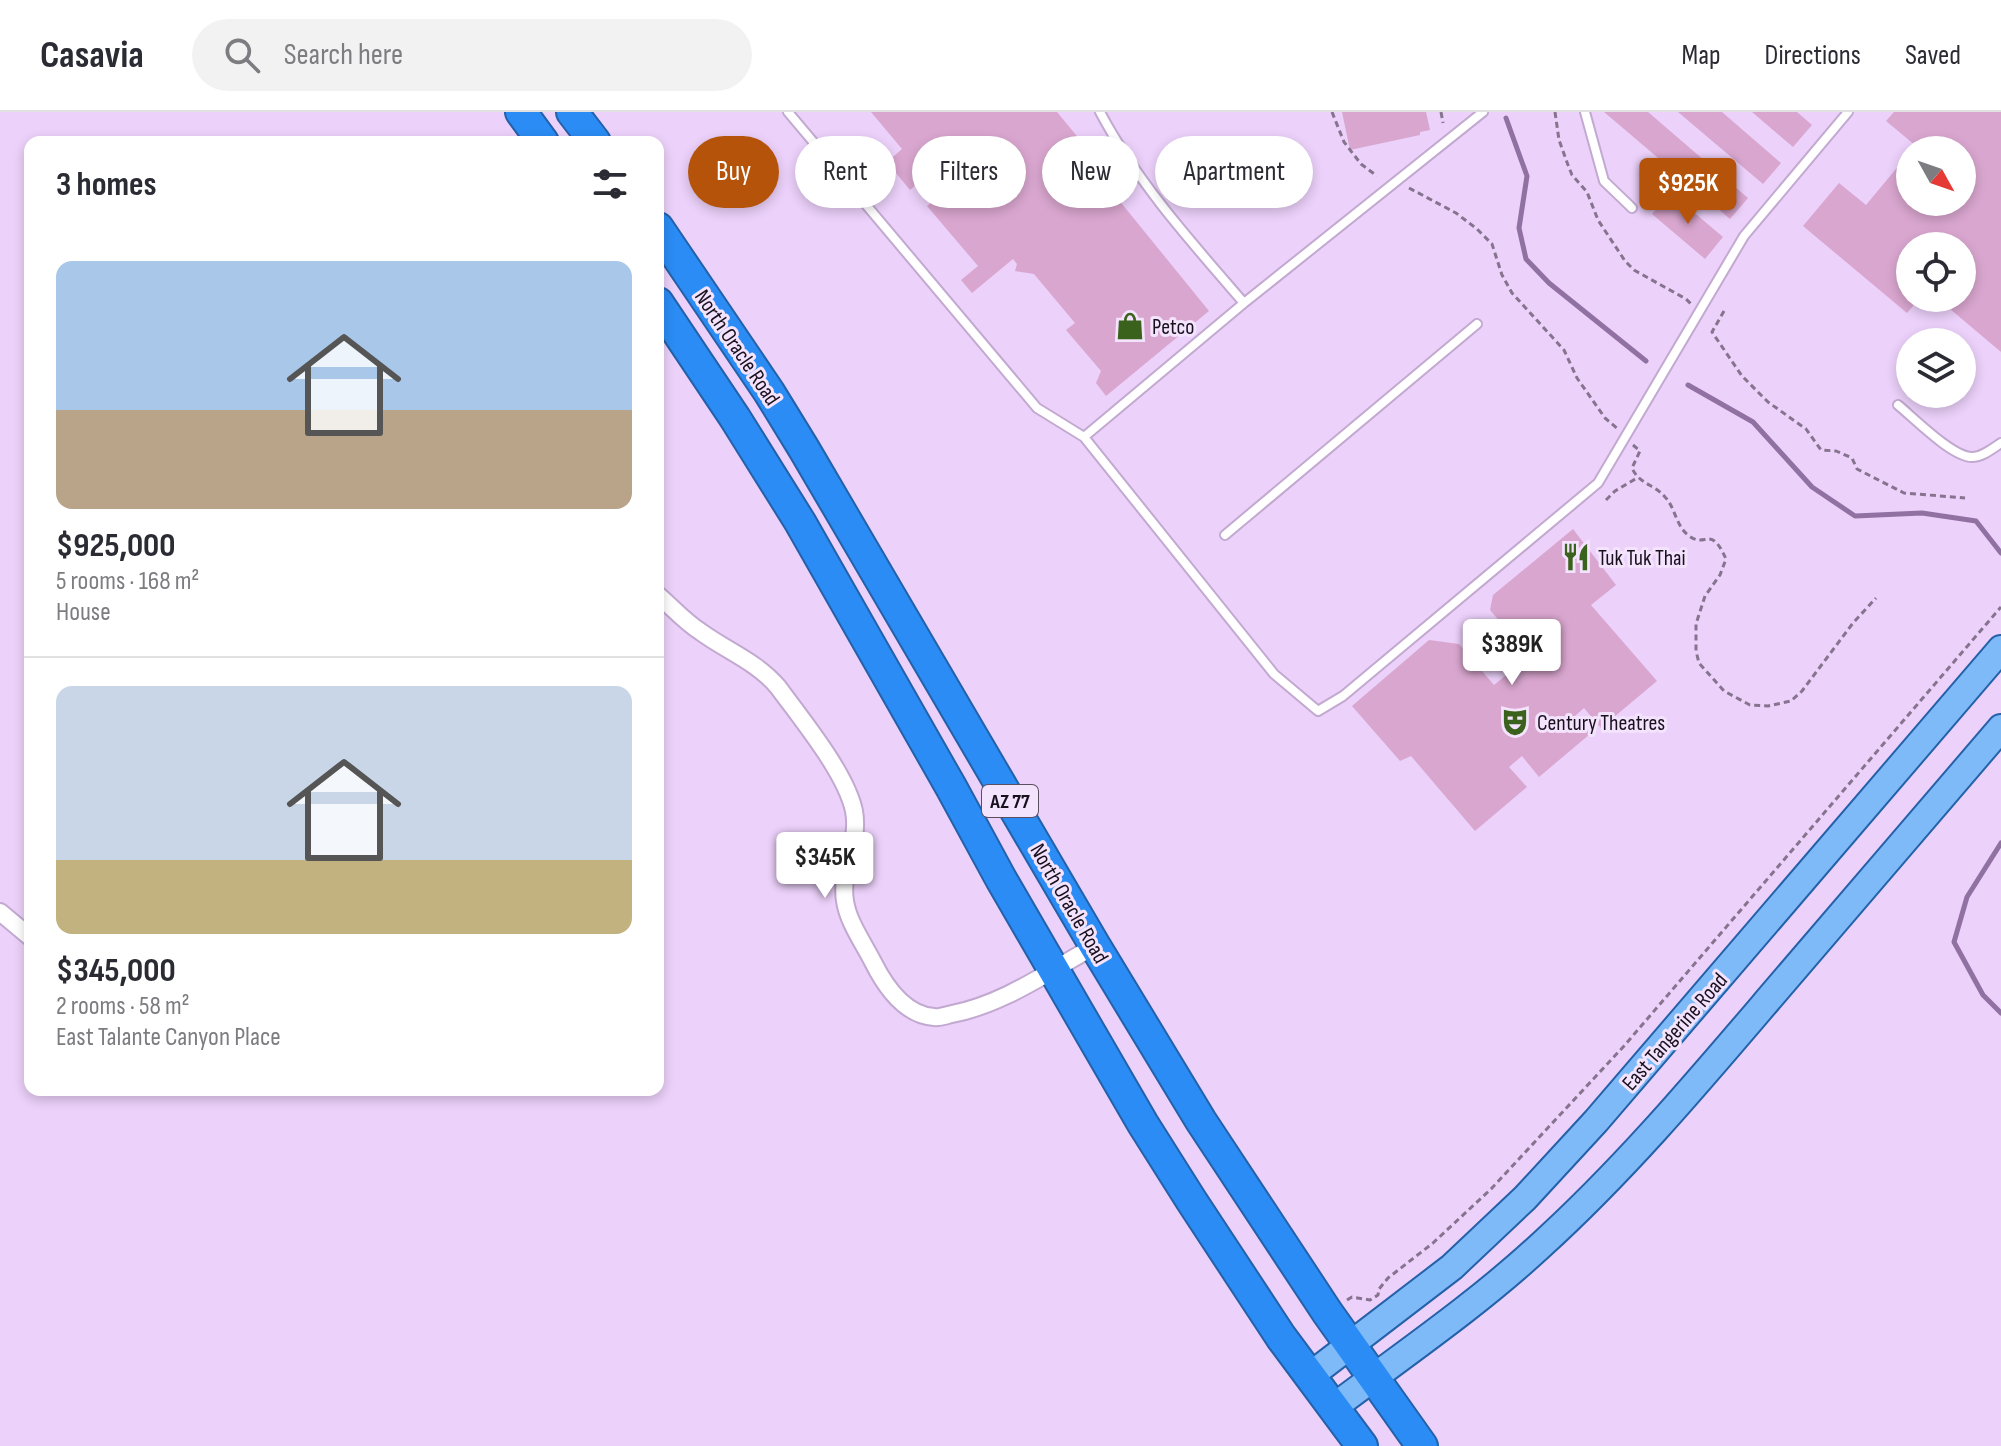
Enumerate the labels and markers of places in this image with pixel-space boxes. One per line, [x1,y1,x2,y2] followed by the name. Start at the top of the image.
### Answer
[1632,158,1744,226] pin: $925K
[1115,311,1145,341] shop icon: Petco
[1152,314,1194,341] place label: Petco
[1561,542,1591,572] restaurant icon: Tuk Tuk Thai
[1598,545,1686,572] place label: Tuk Tuk Thai
[1456,619,1568,687] pin: $389K
[1500,707,1530,737] theatre icon: Century Theatres
[1537,710,1665,737] place label: Century Theatres
[769,832,881,900] pin: $345K

